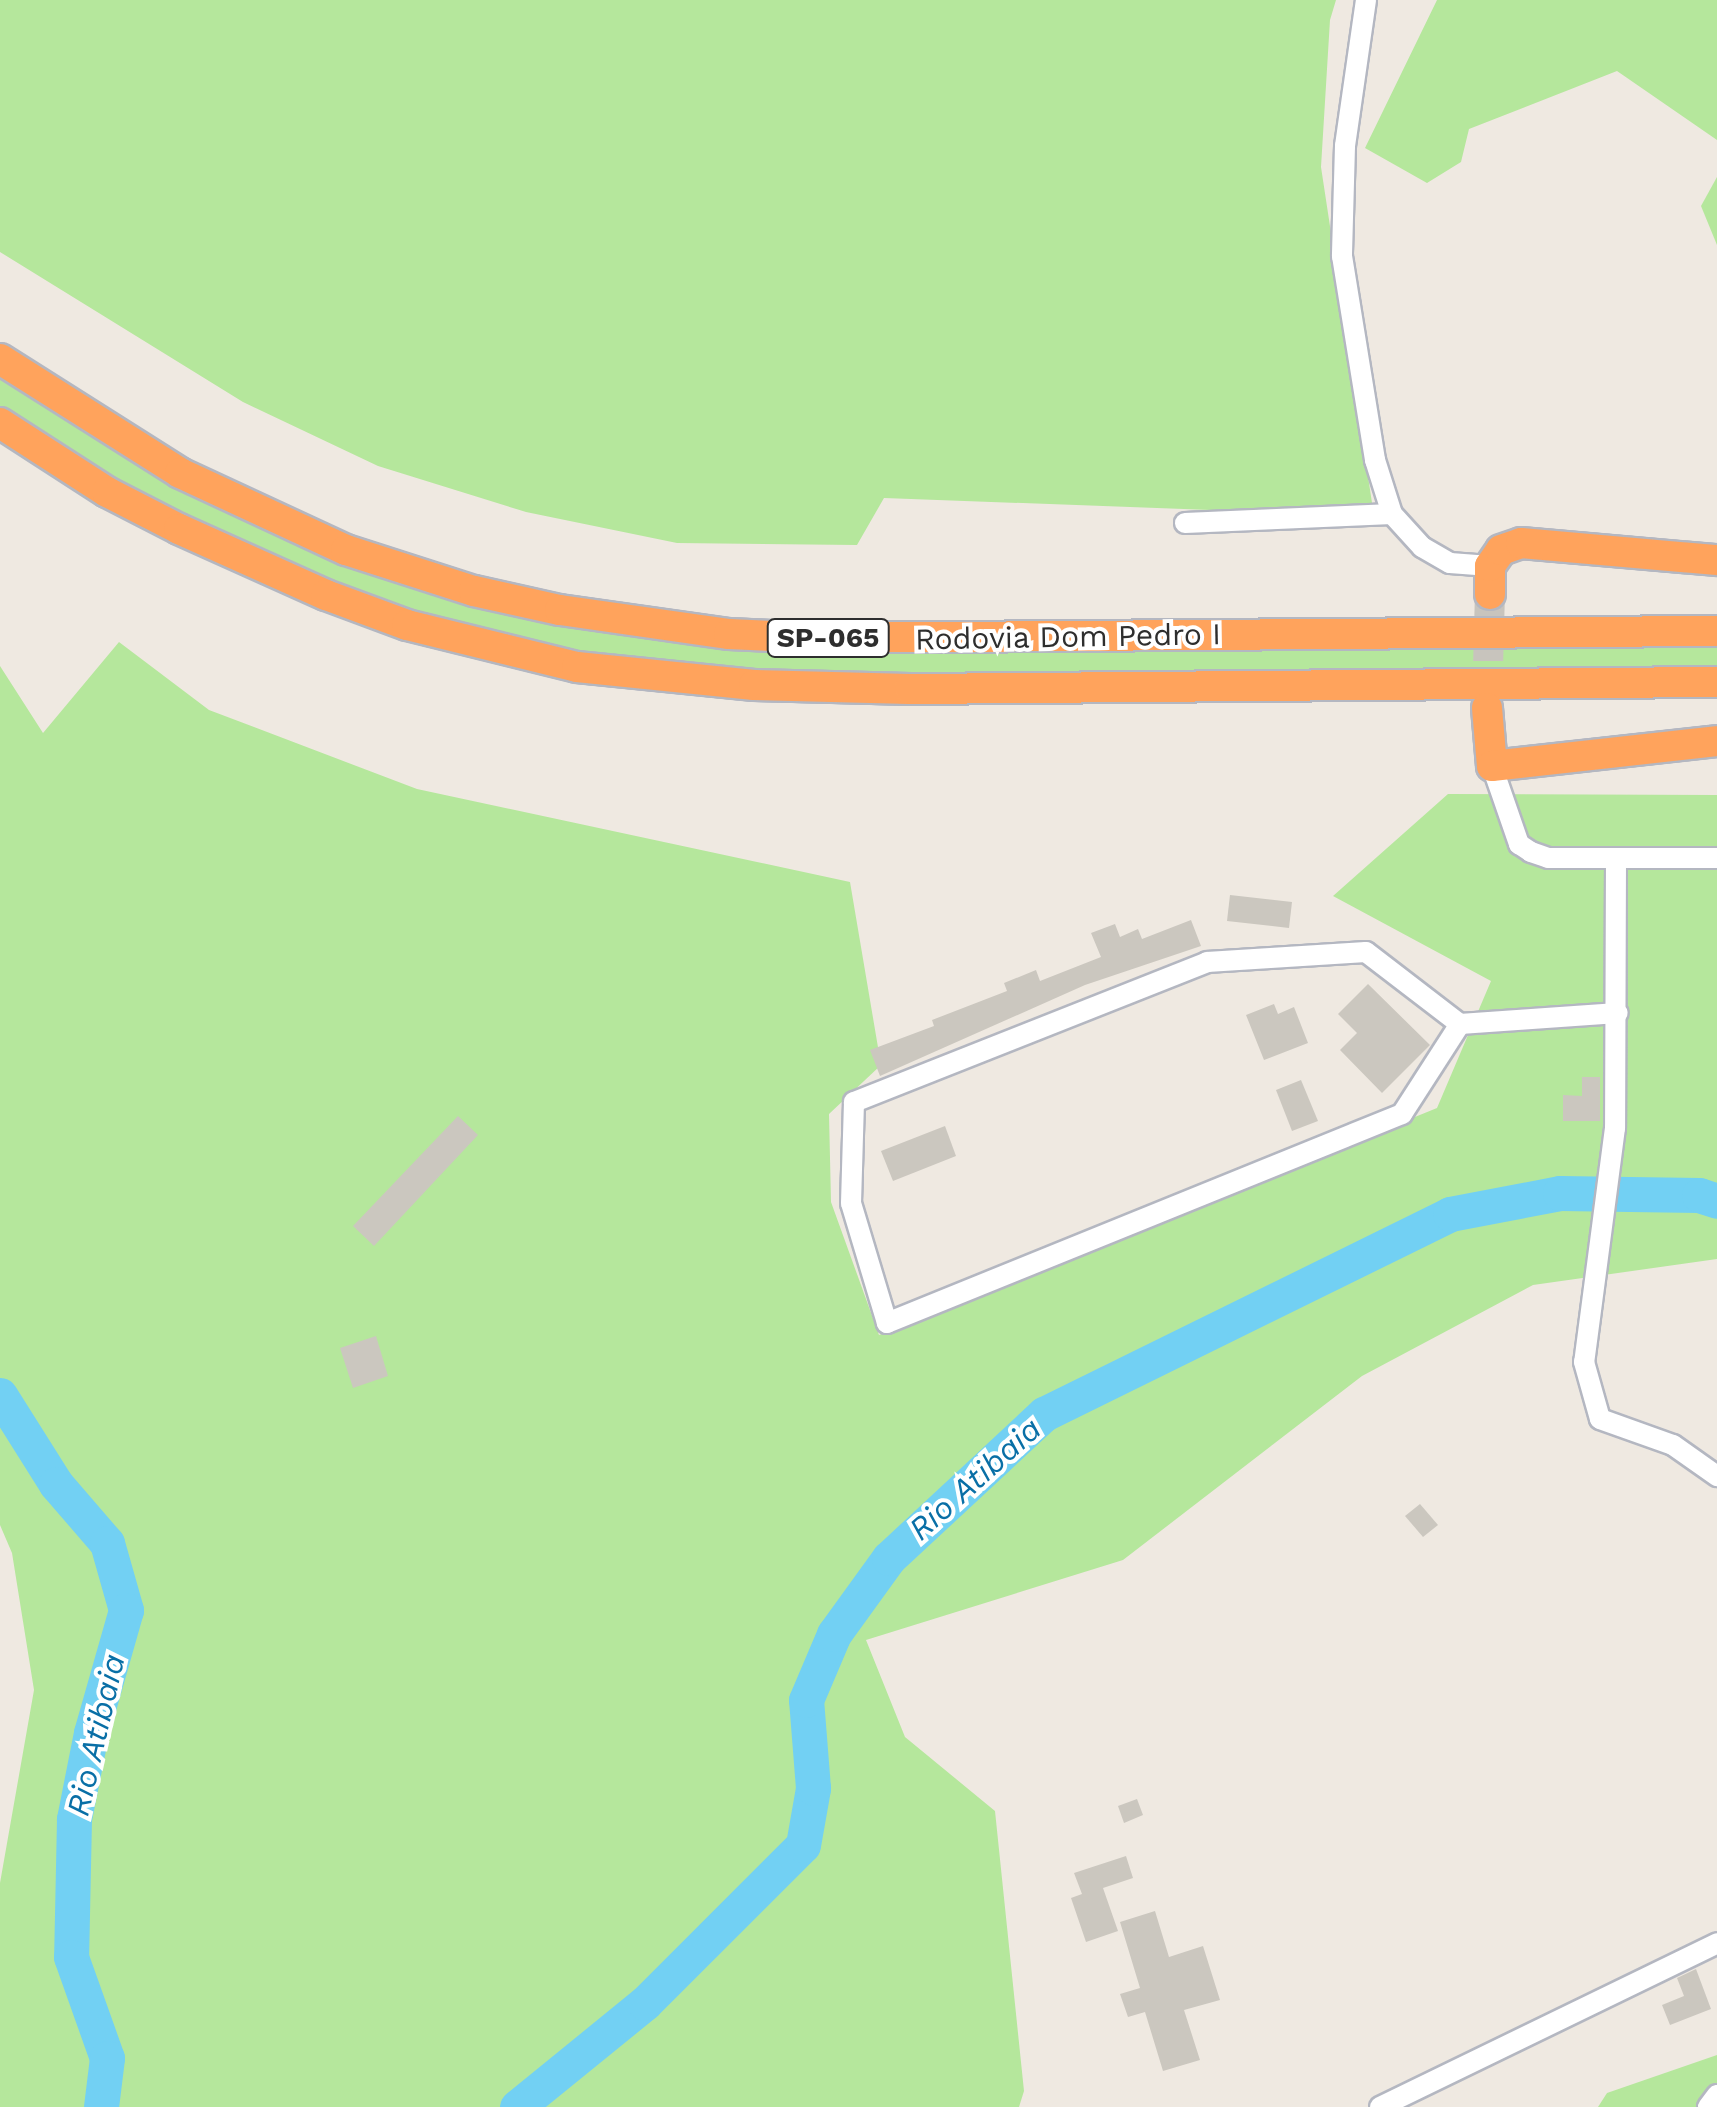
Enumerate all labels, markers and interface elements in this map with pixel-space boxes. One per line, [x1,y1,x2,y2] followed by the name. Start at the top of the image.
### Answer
[766,615,890,661] road number: SP-065
[914,616,1222,658] street label: Rodovia Dom Pedro I
[900,1409,1050,1549] water label: Rio Atibaia
[59,1650,133,1820] water label: Rio Atibaia

